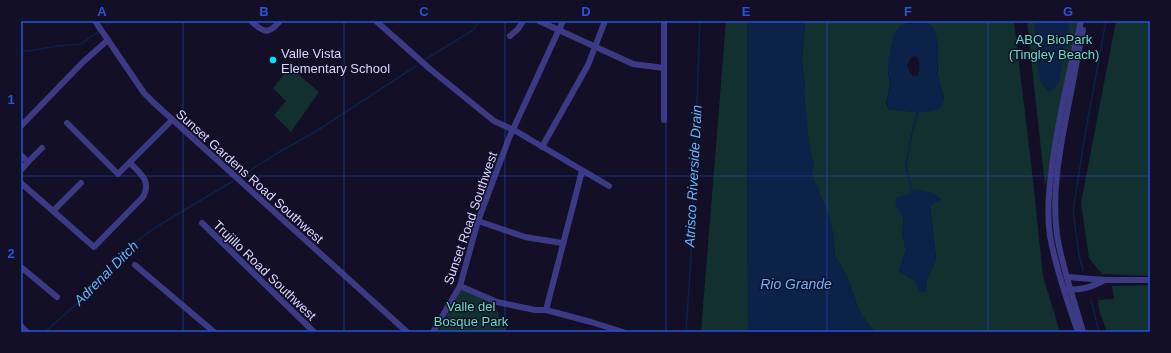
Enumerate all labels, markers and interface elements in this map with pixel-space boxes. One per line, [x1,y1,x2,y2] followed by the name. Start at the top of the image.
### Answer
[97,4,107,19] text: A
[259,4,269,19] text: B
[419,4,429,19] text: C
[581,4,591,19] text: D
[742,4,751,19] text: E
[904,4,912,19] text: F
[1063,4,1073,19] text: G
[1009,32,1099,62] park label: ABQ BioPark (Tingley Beach)
[281,46,390,76] place label: Valle Vista Elementary School
[268,55,278,65] marker: Valle Vista Elementary School
[7,92,15,107] text: 1
[681,104,705,249] water label: Atrisco Riverside Drain
[173,106,327,247] street label: Sunset Gardens Road Southwest
[441,149,500,287] street label: Sunset Road Southwest
[210,217,319,324] street label: Trujillo Road Southwest
[70,237,142,309] water label: Adrenal Ditch
[7,246,15,261] text: 2
[760,276,832,292] water label: Rio Grande
[434,299,509,329] park label: Valle del Bosque Park

